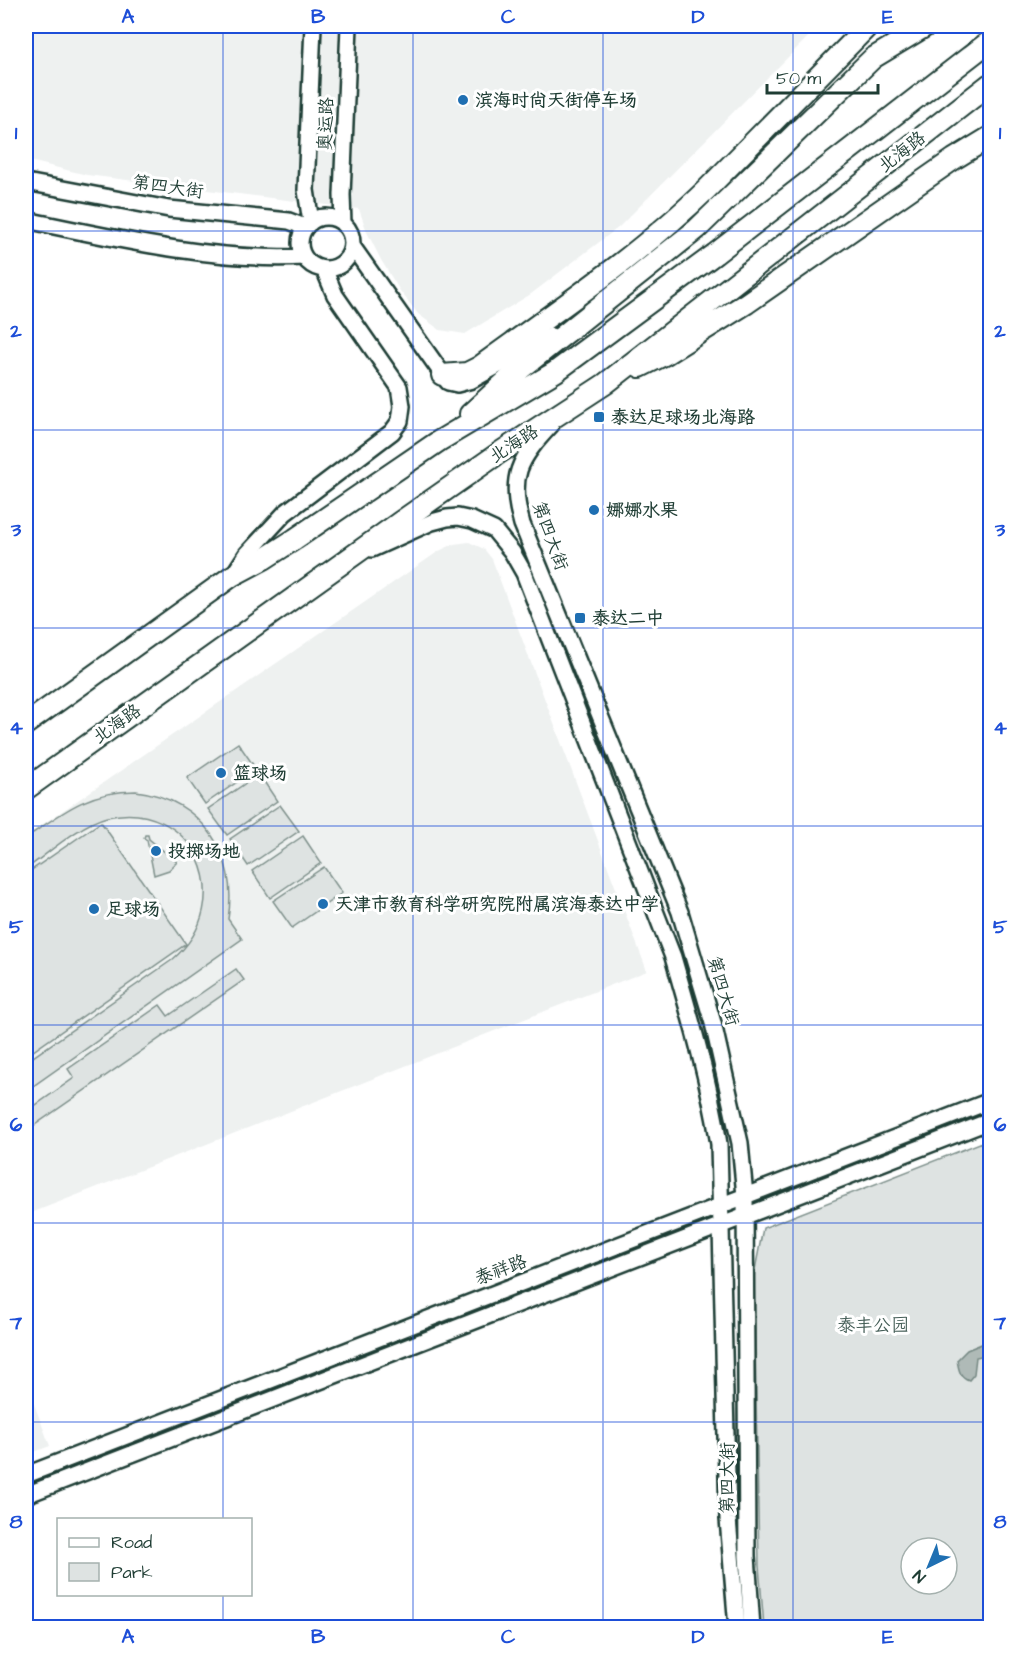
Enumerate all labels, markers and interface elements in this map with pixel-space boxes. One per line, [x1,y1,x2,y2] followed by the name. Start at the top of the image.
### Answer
[122,3,135,31] text: A
[311,3,326,31] text: B
[501,3,516,31] text: C
[692,3,705,31] text: D
[882,3,894,31] text: E
[767,57,878,95] scale bar
[776,66,821,91] text: 50 m
[475,88,637,113] place label: 滨海时尚天街停车场
[456,93,470,107] marker: 滨海时尚天街停车场
[313,97,339,151] street label: 奥运路
[15,119,18,147] text: 1
[999,119,1002,147] text: 1
[873,126,931,178] street label: 北海路
[131,170,205,204] street label: 第四大街
[9,317,22,345] text: 2
[993,317,1006,345] text: 2
[611,405,755,430] place label: 泰达足球场北海路
[592,410,606,424] marker: 泰达足球场北海路
[485,419,543,469] street label: 北海路
[526,498,574,574] street label: 第四大街
[606,498,678,523] place label: 娜娜水果
[587,503,601,517] marker: 娜娜水果
[10,516,22,544] text: 3
[994,516,1006,544] text: 3
[592,606,664,631] place label: 泰达二中
[573,611,587,625] marker: 泰达二中
[88,698,146,750] street label: 北海路
[9,714,23,742] text: 4
[993,714,1007,742] text: 4
[233,761,287,786] place label: 篮球场
[214,766,228,780] marker: 篮球场
[168,839,240,864] place label: 投掷场地
[149,844,163,858] marker: 投掷场地
[335,892,659,917] place label: 天津市教育科学研究院附属滨海泰达中学
[106,897,160,922] place label: 足球场
[316,897,330,911] marker: 天津市教育科学研究院附属滨海泰达中学
[87,902,101,916] marker: 足球场
[9,913,24,941] text: 5
[993,913,1008,941] text: 5
[701,953,745,1029] street label: 第四大街
[10,1111,23,1139] text: 6
[994,1111,1007,1139] text: 6
[471,1249,531,1291] street label: 泰祥路
[9,1309,23,1337] text: 7
[993,1309,1007,1337] text: 7
[837,1313,909,1338] park label: 泰丰公园
[715,1442,740,1514] street label: 第四大街
[10,1508,23,1536] text: 8
[994,1508,1007,1536] text: 8
[57,1518,252,1596] legend
[111,1530,152,1555] text: Road
[899,1536,959,1596] north arrow
[111,1560,153,1585] text: Park
[908,1565,931,1588] text: N
[122,1623,135,1651] text: A
[311,1623,326,1651] text: B
[501,1623,516,1651] text: C
[692,1623,705,1651] text: D
[882,1623,894,1651] text: E

